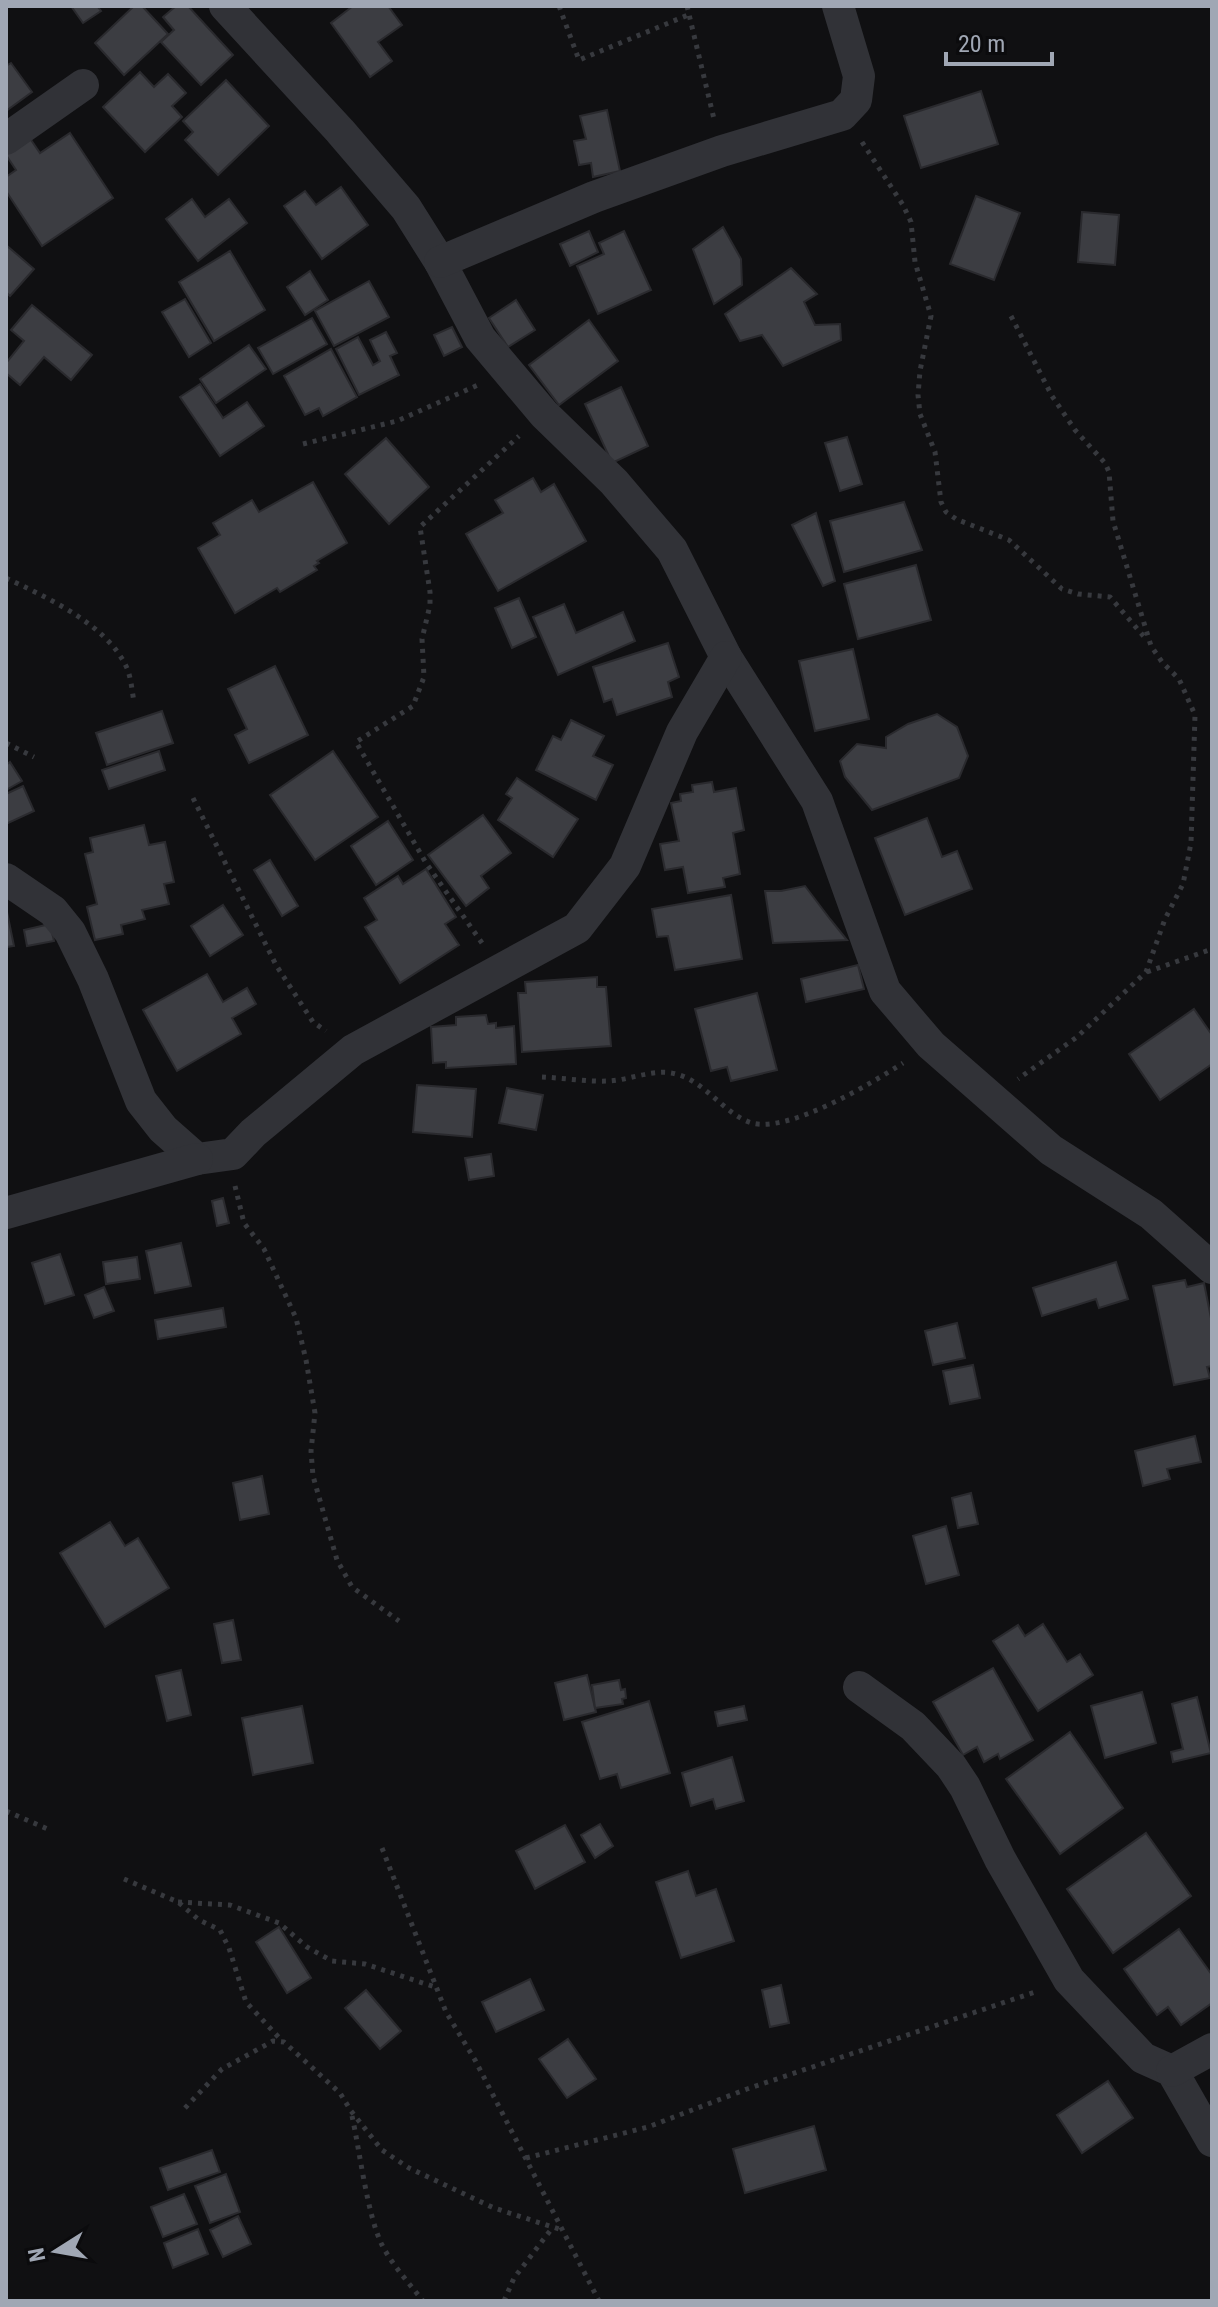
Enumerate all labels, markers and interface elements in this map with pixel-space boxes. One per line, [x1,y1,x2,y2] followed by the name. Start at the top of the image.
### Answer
[946,16,1052,66] scale bar
[958,30,1005,58] text: 20 m
[16,2211,96,2291] north arrow
[23,2246,50,2264] text: N

